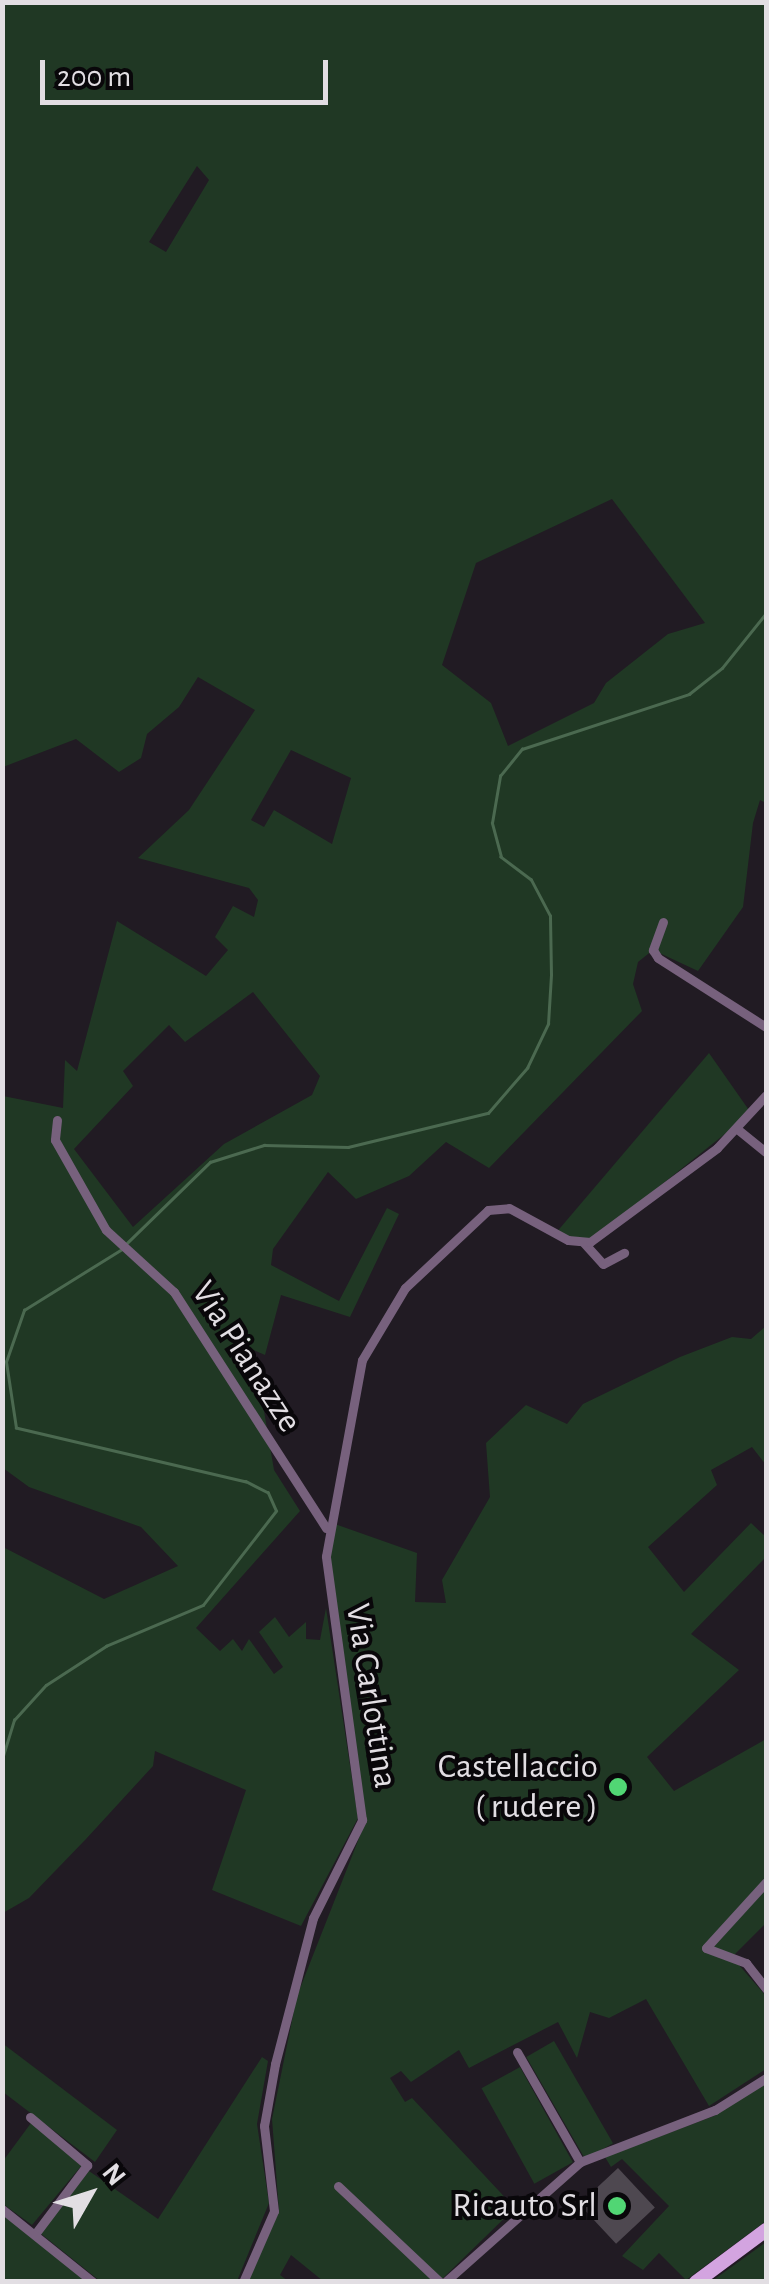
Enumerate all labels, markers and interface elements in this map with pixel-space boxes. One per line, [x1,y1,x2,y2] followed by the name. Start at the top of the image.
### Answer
[45,40,332,102] scale bar
[57,62,131,92] text: 200 m
[182,1274,310,1440] street label: Via Pianazze
[336,1601,406,1791] street label: Via Carlottina
[438,1746,598,1828] place label: Castellaccio ( rudere )
[607,1776,629,1798] marker: Castellaccio ( rudere )
[40,2144,140,2244] north arrow
[96,2159,130,2191] text: N
[452,2185,597,2227] place label: Ricauto Srl
[606,2195,628,2217] marker: Ricauto Srl

